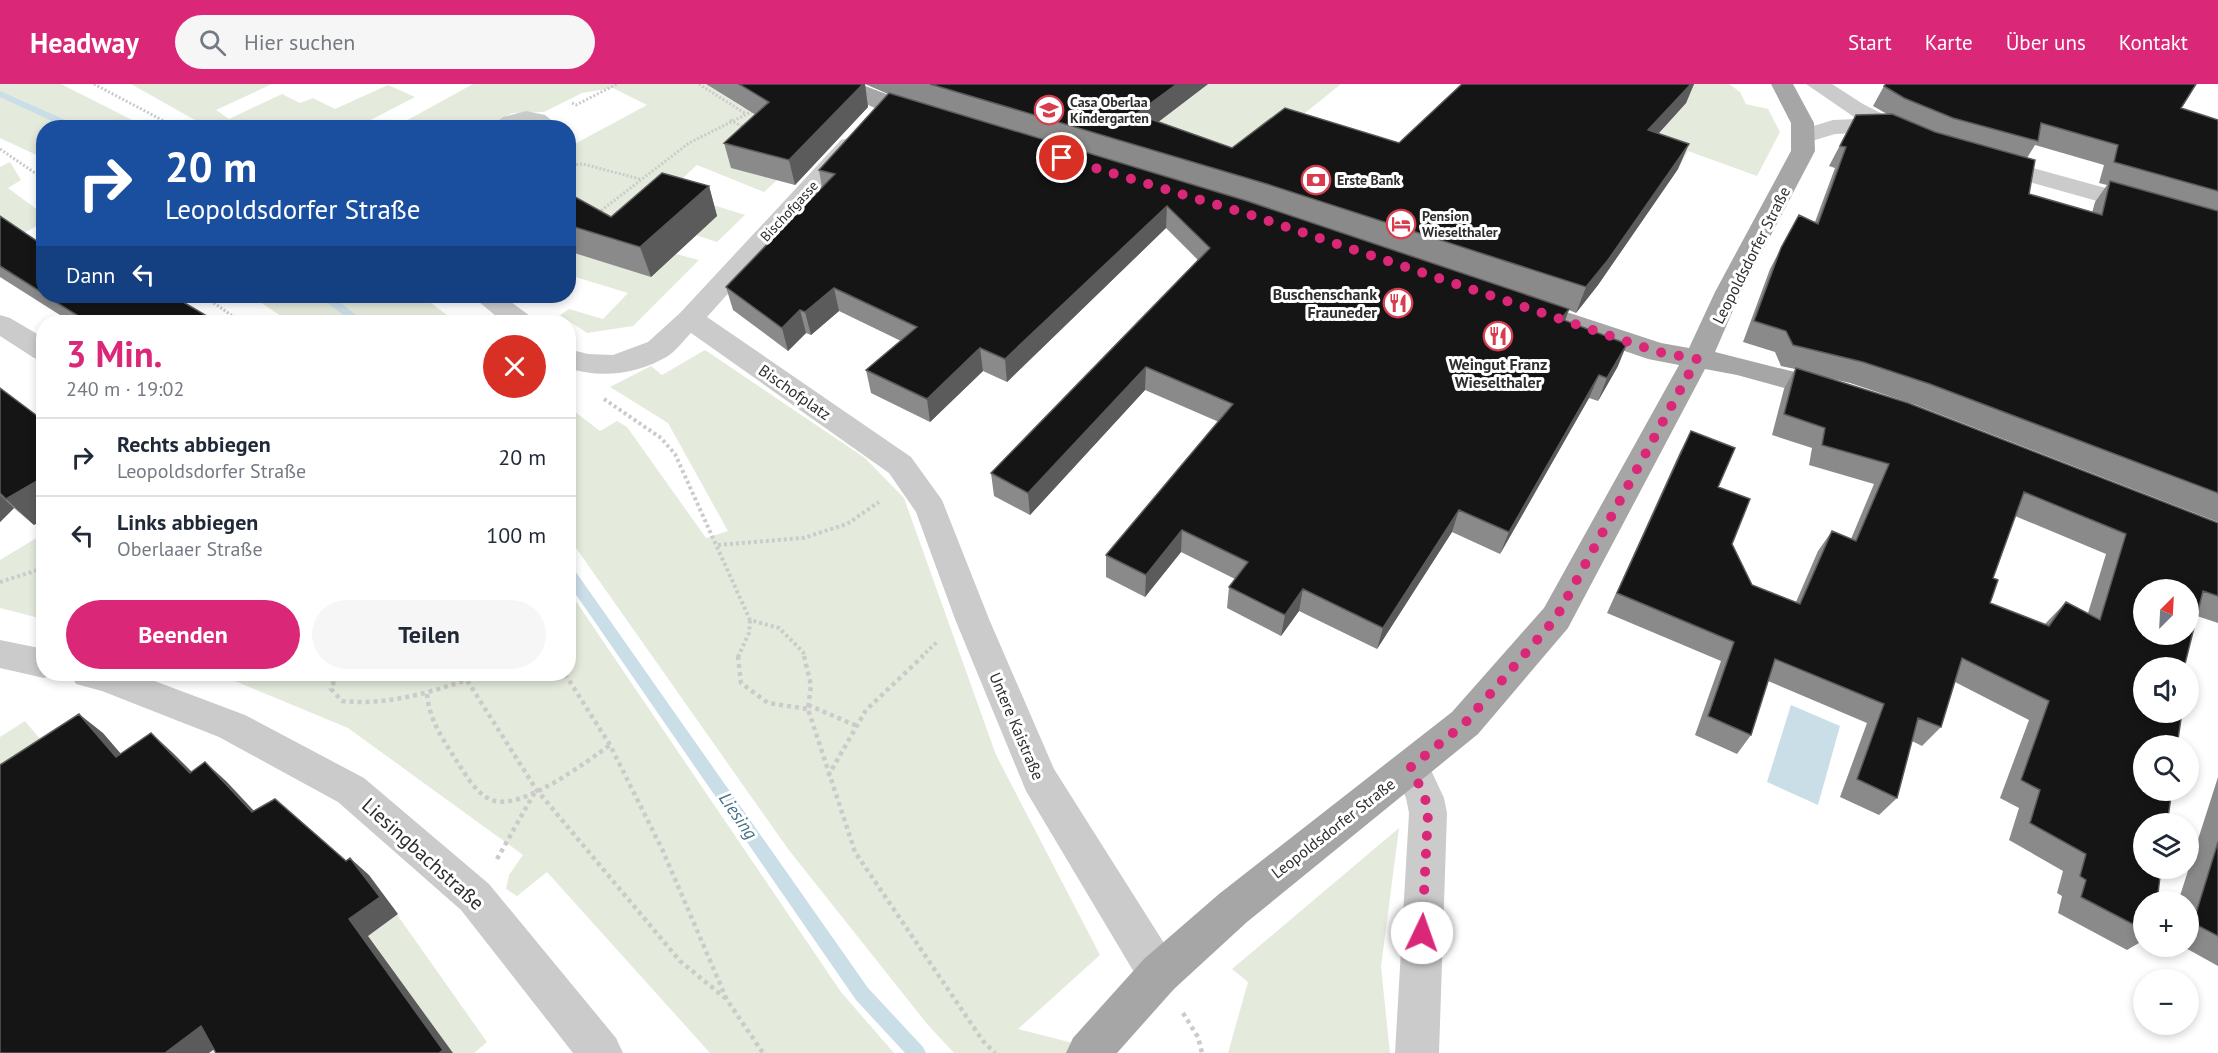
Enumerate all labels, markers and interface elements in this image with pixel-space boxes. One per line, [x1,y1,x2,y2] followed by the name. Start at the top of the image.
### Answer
[175,15,595,69] search box
[30,24,139,61] text: Headway
[196,26,229,59] icon: search
[244,28,355,56] text: Hier suchen
[1848,29,1892,56] text: Start
[1925,29,1973,56] text: Karte
[2006,29,2086,56] text: Über uns
[2119,29,2188,56] text: Kontakt
[1070,93,1149,127] place label: Casa Oberlaa Kindergarten
[1033,94,1065,126] school or university icon: Casa Oberlaa Kindergarten
[1036,132,1087,183] pin
[165,139,257,194] text: 20 m
[1045,141,1078,174] icon: arrive
[66,144,144,222] icon: right
[1300,164,1332,196] bank icon: Erste Bank
[1337,171,1400,189] place label: Erste Bank
[756,177,822,245] street label: Bischofgasse
[1708,183,1794,327] street label: Leopoldsdorfer Straße
[165,192,420,226] text: Leopoldsdorfer Straße
[1422,207,1498,241] place label: Pension Wieselthaler
[1385,208,1417,240] hotel icon: Pension Wieselthaler
[127,258,160,291] icon: left
[66,261,115,289] text: Dann
[1273,284,1377,322] place label: Buschenschank Frauneder
[1382,287,1414,319] restaurant icon: Buschenschank Frauneder
[1482,320,1514,352] restaurant icon: Weingut Franz Wieselthaler
[66,330,162,377] text: 3 Min.
[483,335,546,398] button: close
[1449,354,1547,392] place label: Weingut Franz Wieselthaler
[755,360,835,424] street label: Bischofplatz
[66,376,184,402] text: 240 m · 19:02
[117,430,271,458] text: Rechts abbiegen
[66,441,99,474] icon: right
[498,443,546,471] text: 20 m
[117,458,306,484] text: Leopoldsdorfer Straße
[117,508,258,536] text: Links abbiegen
[66,519,99,552] icon: left
[486,521,546,549] text: 100 m
[117,536,263,562] text: Oberlaaer Straße
[2133,579,2199,645] north arrow
[2133,579,2199,1035] map controls
[66,600,300,669] button: Beenden
[312,600,546,669] button: Teilen
[2133,657,2199,723] button: sound
[985,669,1049,783] street label: Untere Kaistraße
[2133,735,2199,801] button: search
[1267,774,1399,882] street label: Leopoldsdorfer Straße
[714,788,763,844] water label: Liesing
[356,792,490,916] street label: Liesingbachstraße
[2133,813,2199,879] button: layers
[2133,891,2199,957] button: +
[1390,901,1454,965] position arrow
[2133,969,2199,1035] button: −

